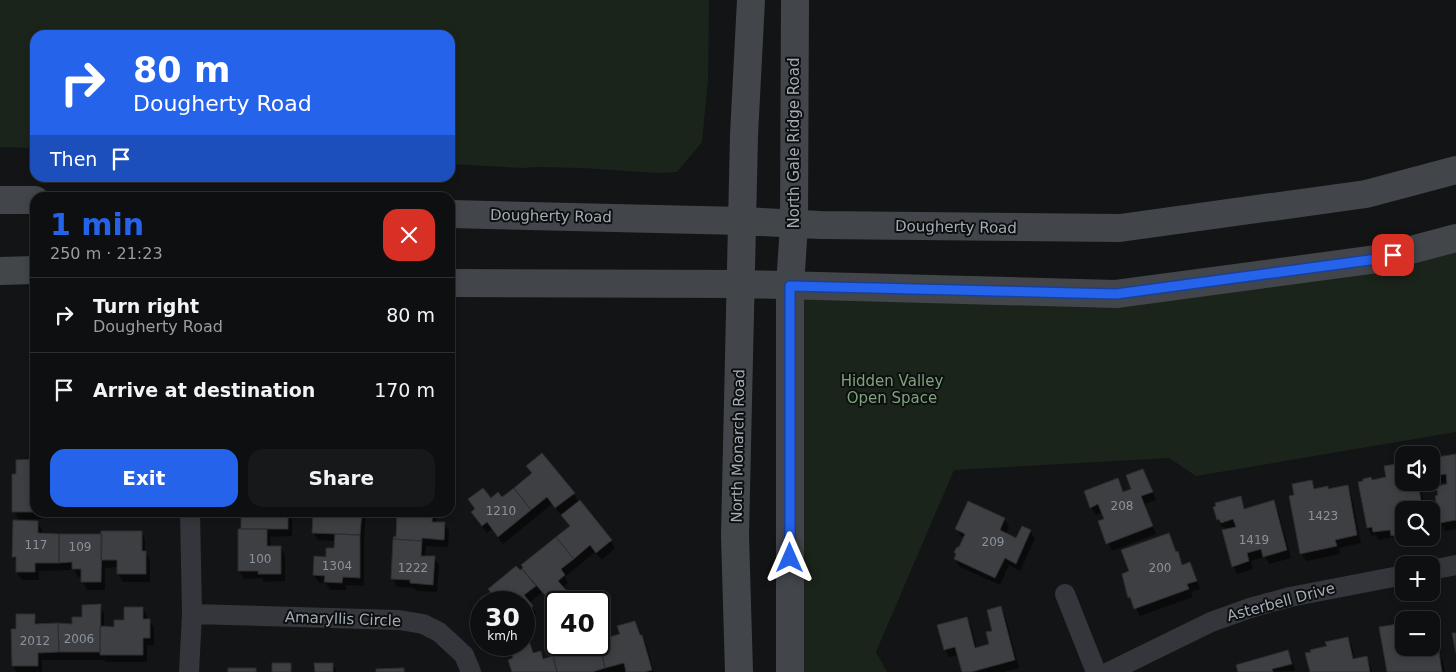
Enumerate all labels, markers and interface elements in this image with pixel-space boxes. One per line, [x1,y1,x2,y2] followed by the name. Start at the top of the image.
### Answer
[50,50,115,115] icon: right
[133,50,230,90] text: 80 m
[785,58,803,228] street label: North Gale Ridge Road
[133,91,312,116] text: Dougherty Road
[107,145,135,173] icon: arrive
[50,148,97,170] text: Then
[490,206,612,226] street label: Dougherty Road
[50,207,144,242] text: 1 min
[383,209,435,261] button: close
[895,217,1017,237] street label: Dougherty Road
[1372,234,1414,276] pin
[1379,241,1407,269] icon: arrive
[50,244,163,263] text: 250 m · 21:23
[93,295,199,317] text: Turn right
[50,301,78,329] icon: right
[386,304,435,326] text: 80 m
[93,317,223,336] text: Dougherty Road
[728,369,748,523] street label: North Monarch Road
[841,372,943,407] park label: Hidden Valley Open Space
[50,376,78,404] icon: arrive
[93,379,315,401] text: Arrive at destination
[374,379,435,401] text: 170 m
[1395,446,1440,656] map controls
[1395,446,1440,491] button: sound
[50,449,238,507] button: Exit
[248,449,435,507] button: Share
[1111,499,1133,513] house number: 208
[1395,501,1440,546] button: search
[486,504,516,518] house number: 1210
[1308,509,1338,523] house number: 1423
[763,531,815,583] position arrow
[1239,533,1269,547] house number: 1419
[982,535,1004,549] house number: 209
[25,538,47,552] house number: 117
[69,540,91,554] house number: 109
[249,552,271,566] house number: 100
[1395,556,1440,601] button: +
[322,559,352,573] house number: 1304
[398,561,428,575] house number: 1222
[1149,561,1171,575] house number: 200
[1225,579,1337,625] street label: Asterbell Drive
[545,591,610,656] speed limit sign: 40
[485,603,520,632] text: 30
[285,608,401,630] street label: Amaryllis Circle
[1395,611,1440,656] button: −
[487,629,518,643] text: km/h
[64,632,94,646] house number: 2006
[20,634,50,648] house number: 2012

